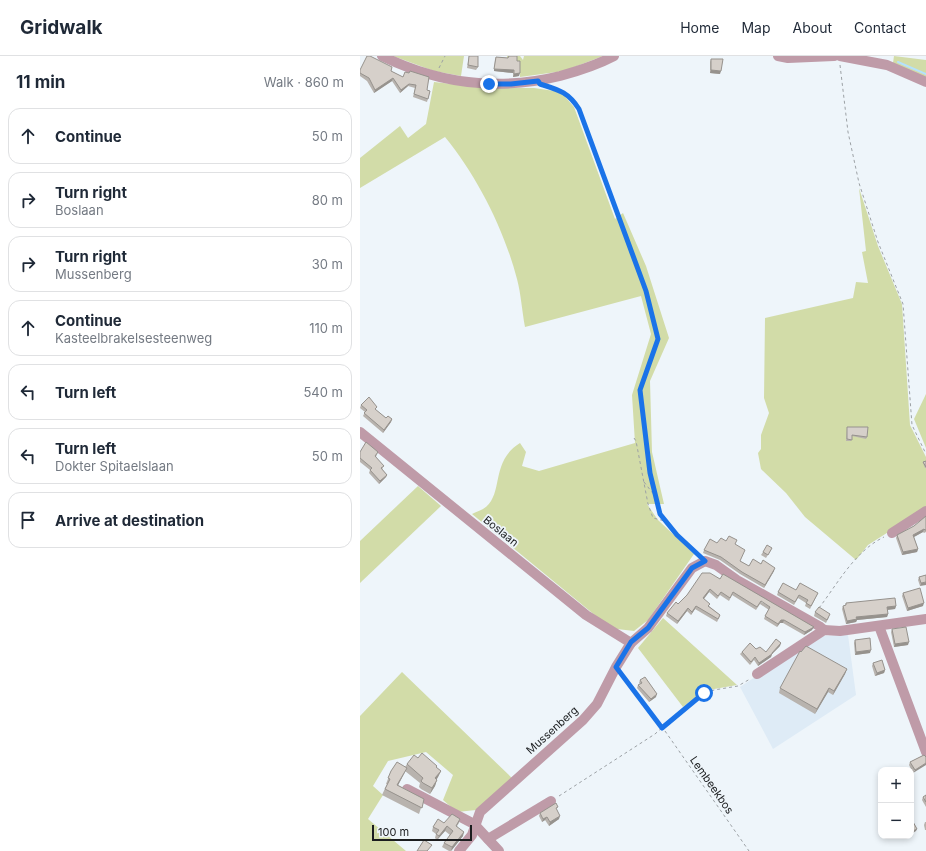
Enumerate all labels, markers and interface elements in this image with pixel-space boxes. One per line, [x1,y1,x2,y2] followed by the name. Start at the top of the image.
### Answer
[20,16,103,39] text: Gridwalk
[680,19,719,36] text: Home
[741,19,771,36] text: Map
[793,19,832,36] text: About
[854,19,906,36] text: Contact
[16,72,65,92] text: 11 min
[264,74,344,90] text: Walk · 860 m
[480,75,498,93] route end
[17,125,39,147] icon: ahead
[55,127,122,146] text: Continue
[312,128,343,144] text: 50 m
[55,183,127,202] text: Turn right
[17,189,39,211] icon: right
[312,192,343,208] text: 80 m
[55,202,104,218] text: Boslaan
[55,247,127,266] text: Turn right
[17,253,39,275] icon: right
[312,256,343,272] text: 30 m
[55,266,132,282] text: Mussenberg
[55,311,122,330] text: Continue
[17,317,39,339] icon: ahead
[309,320,343,336] text: 110 m
[55,330,212,346] text: Kasteelbrakelsesteenweg
[17,381,39,403] icon: left
[55,383,116,402] text: Turn left
[303,384,343,400] text: 540 m
[55,439,116,458] text: Turn left
[17,445,39,467] icon: left
[312,448,343,464] text: 50 m
[55,458,174,474] text: Dokter Spitaelslaan
[17,509,39,531] icon: arrive
[55,511,204,530] text: Arrive at destination
[481,513,521,549] street label: Boslaan
[695,684,713,702] route start
[523,703,581,757] street label: Mussenberg
[687,754,737,817] street label: Lembeekbos
[878,767,914,839] map controls
[878,767,914,803] button: +
[878,803,914,839] button: −
[372,823,472,842] scale bar
[378,825,409,839] text: 100 m

